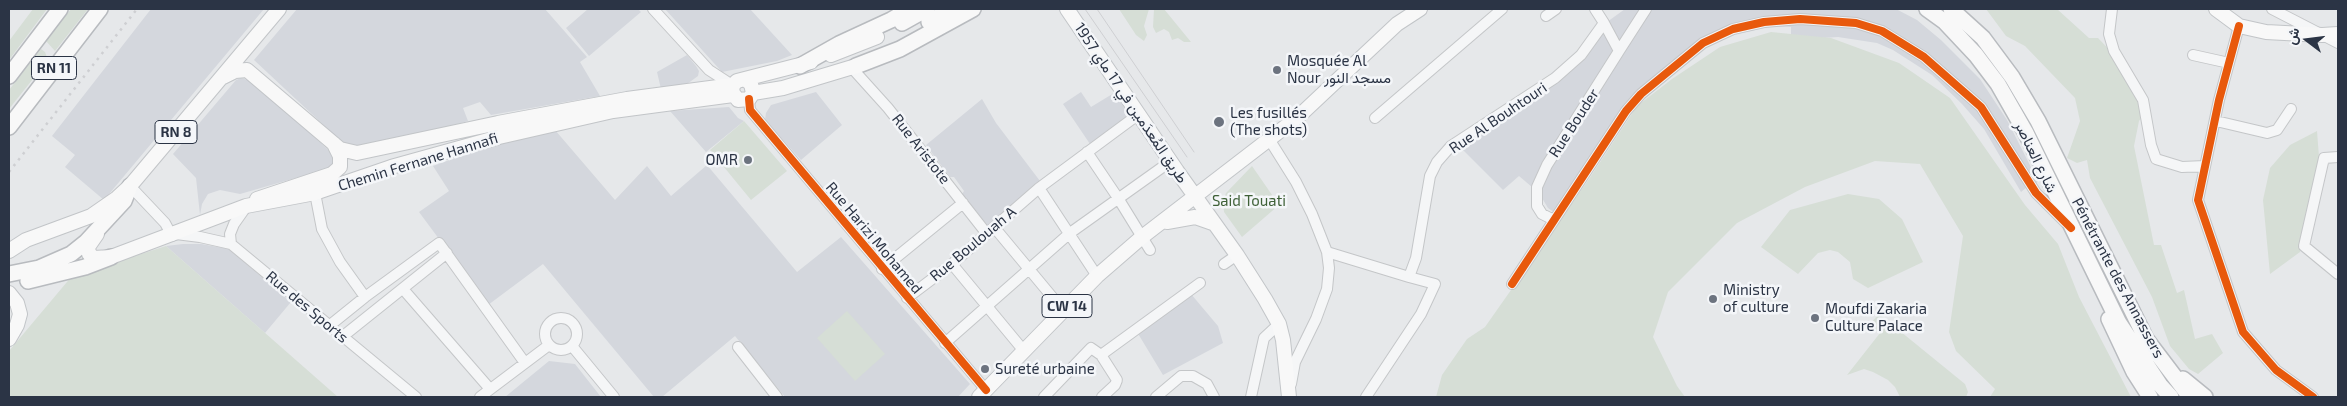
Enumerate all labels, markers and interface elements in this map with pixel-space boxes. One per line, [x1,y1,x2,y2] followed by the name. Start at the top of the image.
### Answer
[2282,15,2332,65] north arrow
[1071,20,1191,186] street label: طريق المُعدَمين في 17 ماي 1957
[2282,26,2302,46] text: ش
[1287,52,1391,87] place label: Mosquée Al Nour مسجد النور
[32,56,76,80] road number: RN 11
[1271,64,1283,76] marker: Mosquée Al Nour مسجد النور
[1446,79,1550,157] street label: Rue Al Bouhtouri
[1545,85,1603,161] street label: Rue Bouder
[1230,104,1307,139] place label: Les fusillés (The shots)
[888,110,954,188] street label: Rue Aristote
[1212,115,1226,129] marker: Les fusillés (The shots)
[2011,118,2061,196] street label: شارع العناصر
[155,120,197,144] road number: RN 8
[336,129,500,195] street label: Chemin Fernane Hannafi
[706,151,738,169] place label: OMR
[742,154,754,166] marker: OMR
[822,178,926,298] street label: Rue Harizi Mohamed
[1212,192,1286,210] park label: Said Touati
[2068,195,2168,361] street label: Pénétrante des Annassers
[926,203,1020,285] street label: Rue Boulouah A
[262,267,352,347] street label: Rue des Sports
[1723,281,1789,316] place label: Ministry of culture
[1707,293,1719,305] marker: Ministry of culture
[1042,294,1092,318] road number: CW 14
[1825,300,1927,335] place label: Moufdi Zakaria Culture Palace
[1809,312,1821,324] marker: Moufdi Zakaria Culture Palace
[995,360,1095,378] place label: Sureté urbaine
[979,363,991,375] marker: Sureté urbaine

